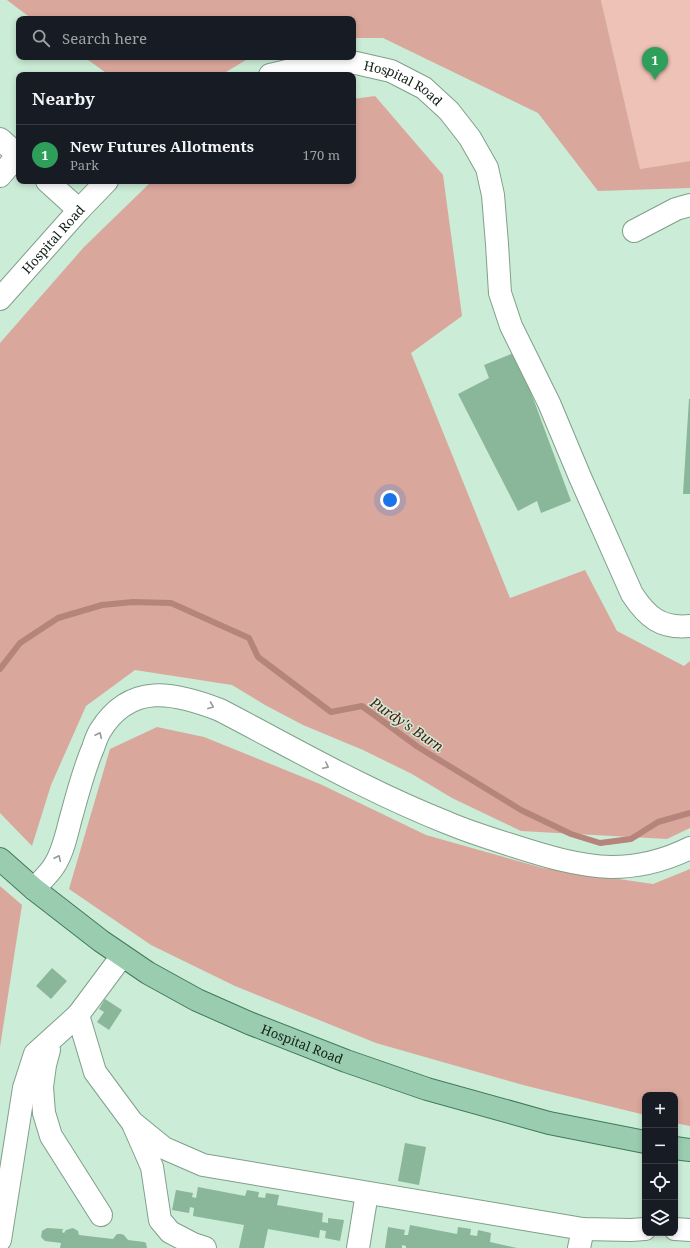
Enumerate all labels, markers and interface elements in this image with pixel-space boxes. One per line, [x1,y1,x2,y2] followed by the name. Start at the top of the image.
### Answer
[16,16,356,60] search box
[30,27,52,49] icon: search
[62,28,147,48] text: Search here
[642,47,668,80] pin: 1
[362,56,446,110] street label: Hospital Road
[32,87,95,110] text: Nearby
[70,136,254,156] text: New Futures Allotments
[41,146,49,164] text: 1
[303,146,340,164] text: 170 m
[70,156,99,174] text: Park
[18,201,88,278] street label: Hospital Road
[380,490,400,510] your location
[366,692,448,756] water label: Purdy's Burn
[207,702,214,710] one-way arrow
[94,731,102,739] one-way arrow
[322,761,329,769] one-way arrow
[53,855,61,862] one-way arrow
[259,1020,346,1068] street label: Hospital Road
[642,1092,678,1236] map controls
[642,1092,678,1128] button: +
[642,1128,678,1164] button: −
[642,1164,678,1200] button: locate
[642,1200,678,1236] button: layers

